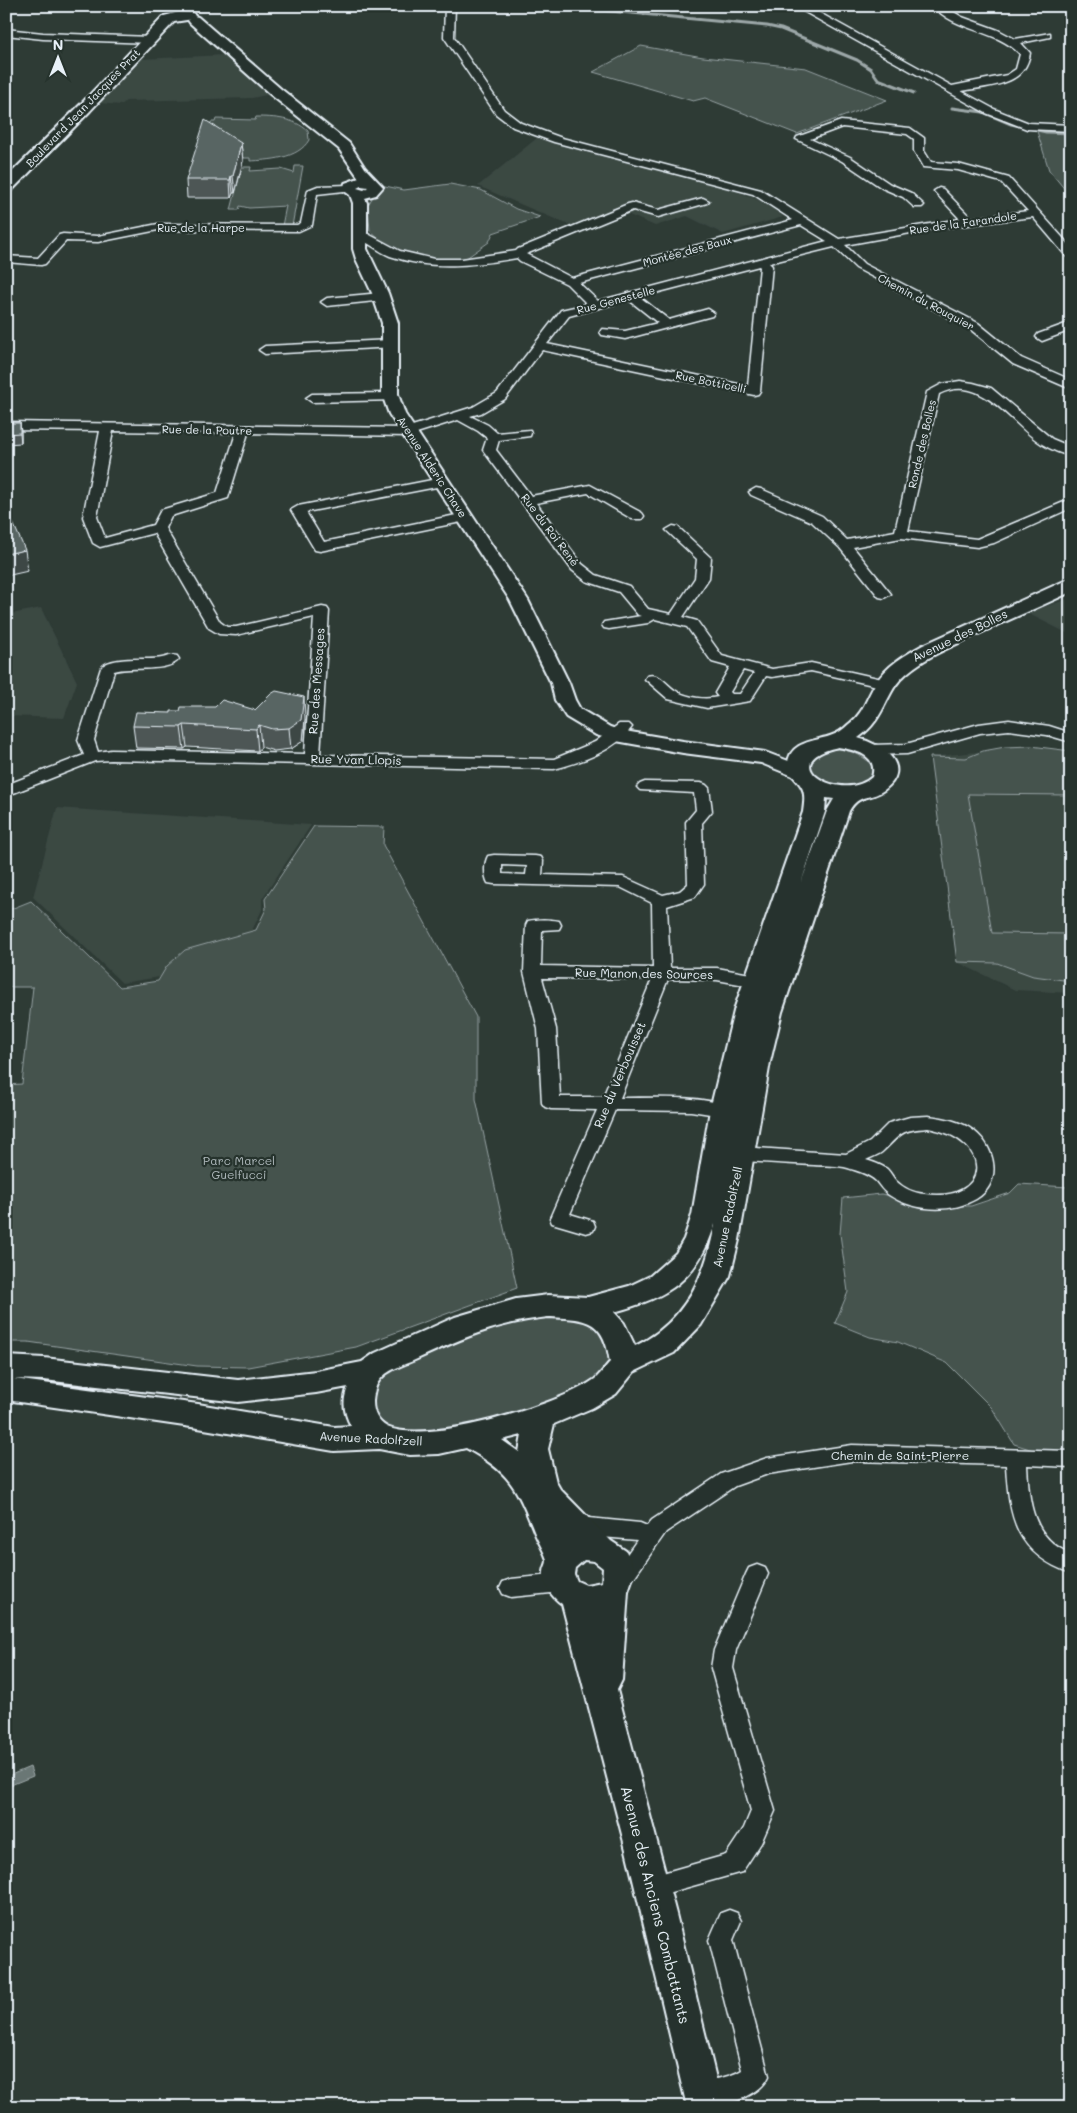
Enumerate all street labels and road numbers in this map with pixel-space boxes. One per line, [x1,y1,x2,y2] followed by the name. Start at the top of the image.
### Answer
[22,45,143,170] street label: Boulevard Jean Jacques Prat
[908,208,1018,237] street label: Rue de la Farandole
[157,220,245,235] street label: Rue de la Harpe
[641,231,733,270] street label: Montée des Baux
[875,270,977,333] street label: Chemin du Rouquier
[575,282,657,317] street label: Rue Genestelle
[674,367,748,396] street label: Rue Botticelli
[904,398,939,490] street label: Ronde des Bolles
[394,413,471,521] street label: Avenue Alderic Chave
[162,421,252,438] street label: Rue de la Poutre
[518,490,583,569] street label: Rue du Roi René
[909,605,1010,665] street label: Avenue des Bolles
[304,627,328,735] street label: Rue des Messages
[310,750,402,768] street label: Rue Yvan Llopis
[575,964,713,982] street label: Rue Manon des Sources
[589,1019,649,1130] street label: Rue du Verbouisset
[708,1165,746,1269] street label: Avenue Radolfzell
[319,1427,423,1449] street label: Avenue Radolfzell
[831,1447,969,1463] street label: Chemin de Saint-Pierre
[617,1784,695,2026] street label: Avenue des Anciens Combattants

